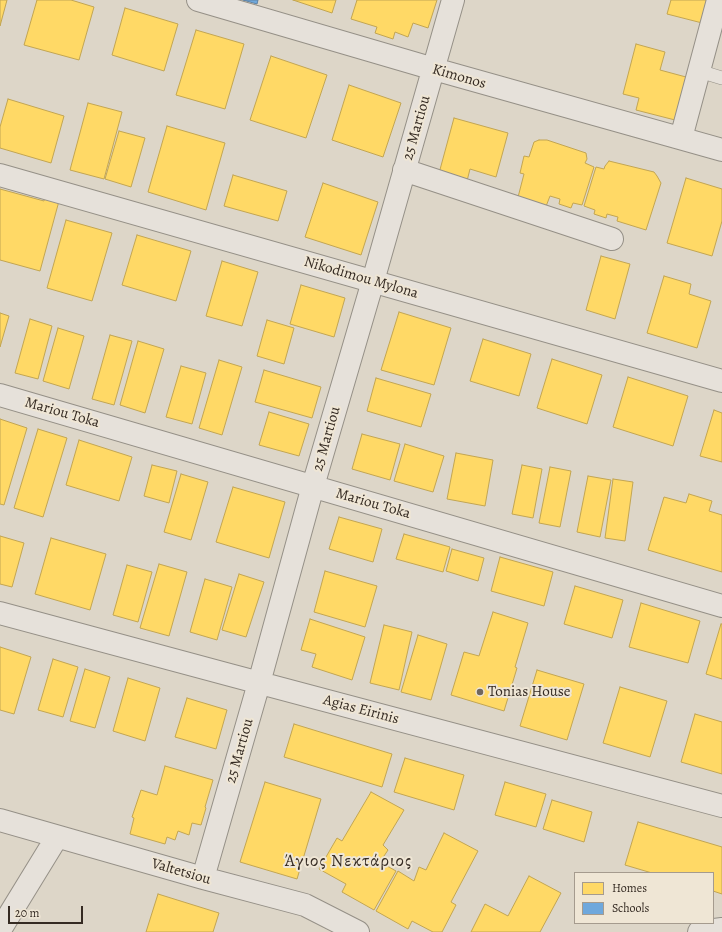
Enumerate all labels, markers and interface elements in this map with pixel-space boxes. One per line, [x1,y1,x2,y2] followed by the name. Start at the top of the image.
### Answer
[430,61,488,93] street label: Kimonos
[399,94,435,162] street label: 25 Martiou
[302,253,420,303] street label: Nikodimou Mylona
[23,394,101,432] street label: Mariou Toka
[309,405,345,473] street label: 25 Martiou
[334,485,412,523] street label: Mariou Toka
[488,683,571,701] place label: Tonias House
[475,687,485,697] marker: Tonias House
[321,691,401,729] street label: Agias Eirinis
[222,717,258,785] street label: 25 Martiou
[284,852,412,872] district label: Άγιος Νεκτάριος
[149,855,213,889] street label: Valtetsiou
[574,872,714,924] legend
[612,880,647,896] text: Homes
[10,898,85,924] scale bar
[612,900,649,916] text: Schools
[15,905,39,921] text: 20 m

